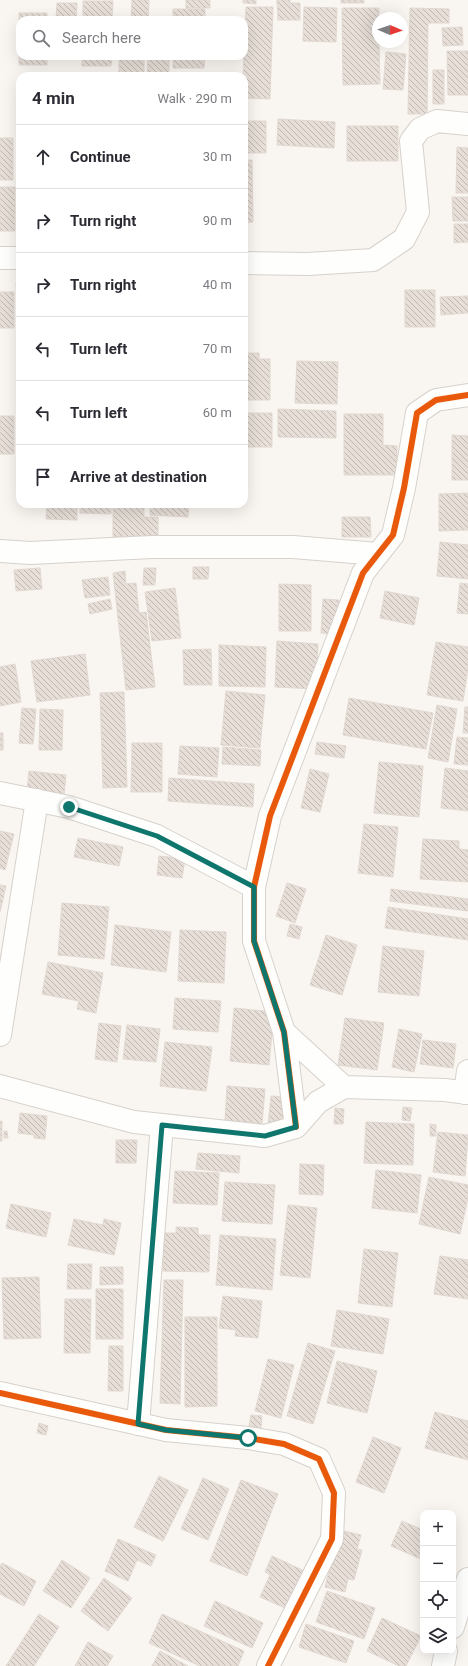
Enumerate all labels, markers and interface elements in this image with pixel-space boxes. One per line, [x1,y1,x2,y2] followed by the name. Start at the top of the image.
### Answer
[372,12,408,48] north arrow
[16,16,248,60] search box
[30,27,52,49] icon: search
[62,29,141,47] text: Search here
[32,88,75,108] text: 4 min
[157,91,232,106] text: Walk · 290 m
[32,146,54,168] icon: ahead
[70,148,131,166] text: Continue
[203,149,232,164] text: 30 m
[32,210,54,232] icon: right
[70,212,136,230] text: Turn right
[203,213,232,228] text: 90 m
[32,274,54,296] icon: right
[70,276,136,294] text: Turn right
[203,277,232,292] text: 40 m
[32,338,54,360] icon: left
[70,340,127,358] text: Turn left
[203,341,232,356] text: 70 m
[32,402,54,424] icon: left
[70,404,127,422] text: Turn left
[203,405,232,420] text: 60 m
[32,466,54,488] icon: arrive
[70,468,207,486] text: Arrive at destination
[60,798,78,816] route end
[239,1429,257,1447] route start
[420,1510,456,1654] map controls
[420,1510,456,1546] button: +
[420,1546,456,1582] button: −
[420,1582,456,1618] button: locate
[420,1618,456,1654] button: layers

